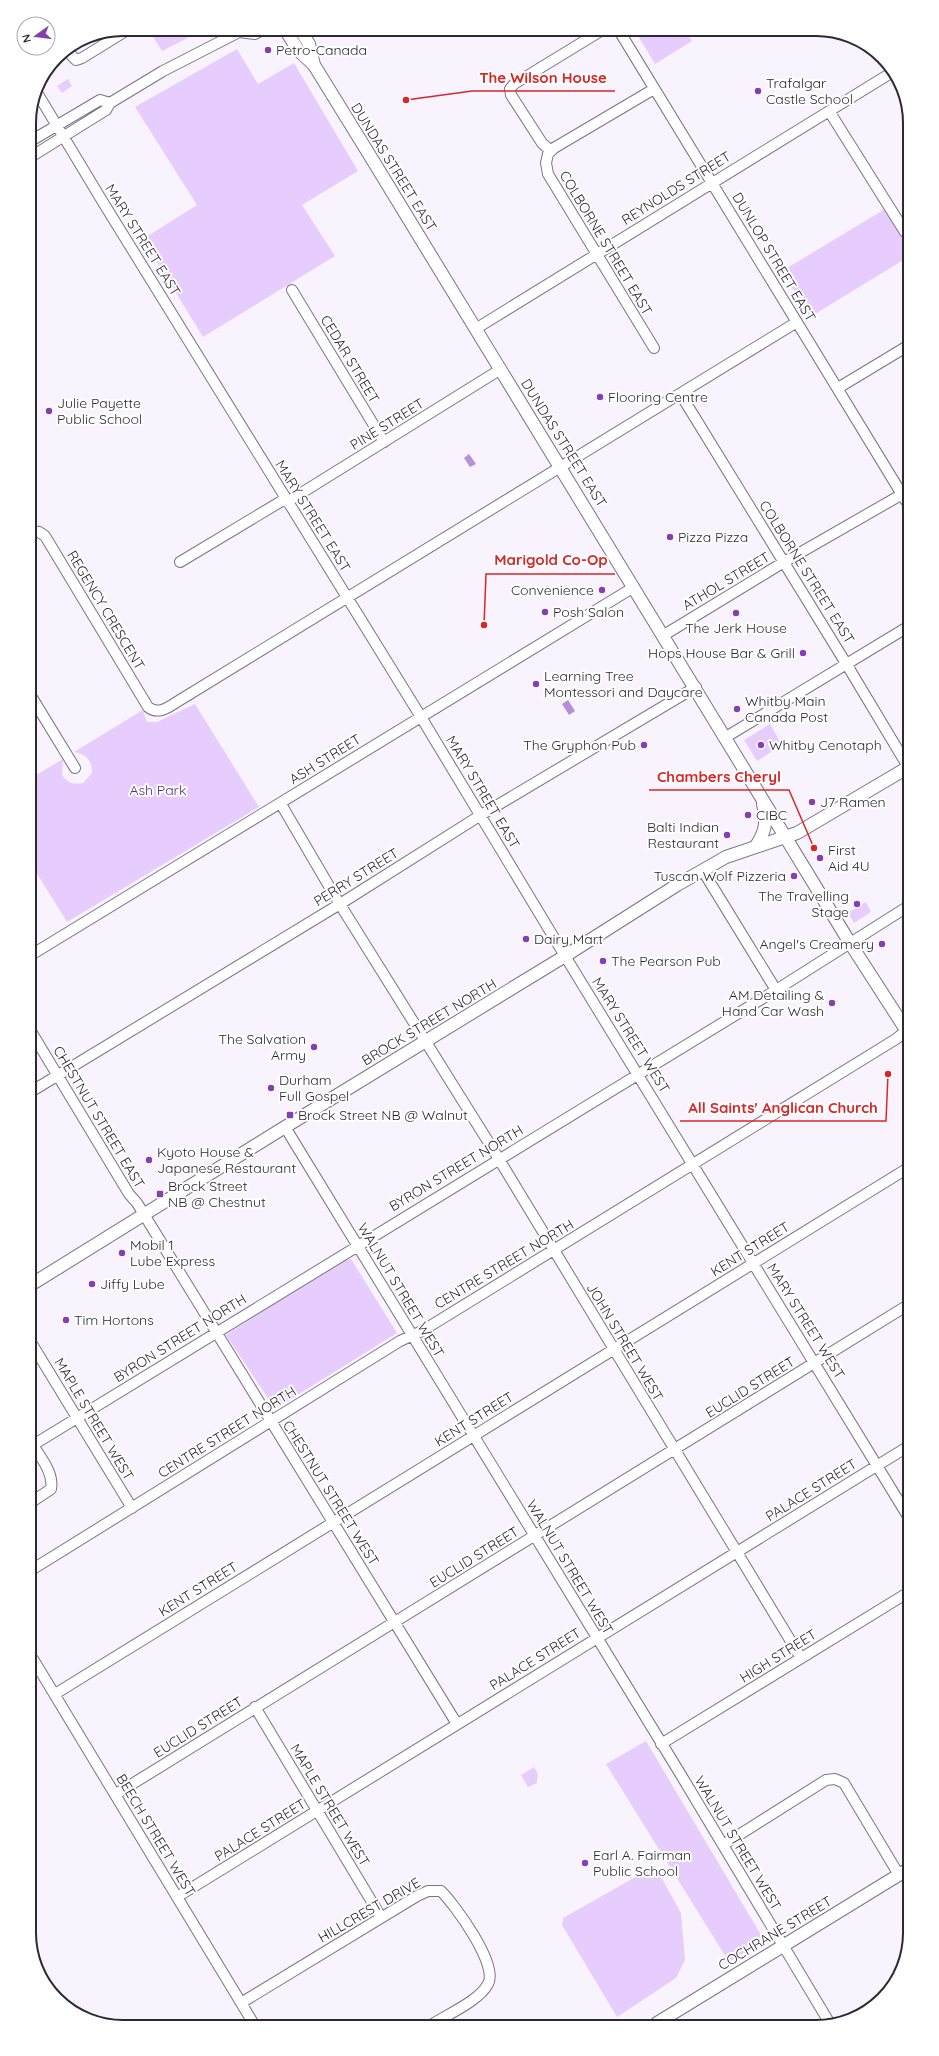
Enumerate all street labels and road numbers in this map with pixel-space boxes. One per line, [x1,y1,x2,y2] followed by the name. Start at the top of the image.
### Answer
[347,99,441,235] street label: DUNDAS STREET EAST
[618,147,734,229] street label: REYNOLDS STREET
[556,167,656,319] street label: COLBORNE STREET EAST
[101,181,185,299] street label: MARY STREET EAST
[728,189,820,325] street label: DUNLOP STREET EAST
[317,312,383,406] street label: CEDAR STREET
[517,375,611,511] street label: DUNDAS STREET EAST
[347,394,427,454] street label: PINE STREET
[271,457,355,575] street label: MARY STREET EAST
[755,497,859,647] street label: COLBORNE STREET EAST
[63,547,149,673] street label: REGENCY CRESCENT
[679,548,773,614] street label: ATHOL STREET
[286,730,364,788] street label: ASH STREET
[442,732,524,852] street label: MARY STREET EAST
[310,844,402,910] street label: PERRY STREET
[588,974,674,1096] street label: MARY STREET WEST
[358,975,500,1069] street label: BROCK STREET NORTH
[49,1042,149,1192] street label: CHESTNUT STREET EAST
[386,1121,526,1215] street label: BYRON STREET NORTH
[431,1215,577,1313] street label: CENTRE STREET NORTH
[707,1218,793,1280] street label: KENT STREET
[354,1219,448,1361] street label: WALNUT STREET WEST
[763,1260,849,1382] street label: MARY STREET WEST
[583,1280,667,1404] street label: JOHN STREET WEST
[110,1290,250,1386] street label: BYRON STREET NORTH
[702,1352,798,1422] street label: EUCLID STREET
[50,1354,138,1484] street label: MAPLE STREET WEST
[155,1382,299,1482] street label: CENTRE STREET NORTH
[431,1388,517,1450] street label: KENT STREET
[279,1417,383,1569] street label: CHESTNUT STREET WEST
[762,1455,860,1525] street label: PALACE STREET
[523,1496,617,1638] street label: WALNUT STREET WEST
[426,1522,522,1592] street label: EUCLID STREET
[155,1558,241,1620] street label: KENT STREET
[486,1624,584,1694] street label: PALACE STREET
[736,1625,820,1687] street label: HIGH STREET
[150,1692,246,1762] street label: EUCLID STREET
[286,1740,374,1870] street label: MAPLE STREET WEST
[112,1770,200,1900] street label: BEECH STREET WEST
[691,1772,785,1914] street label: WALNUT STREET WEST
[211,1795,309,1865] street label: PALACE STREET
[315,1873,423,1947] street label: HILLCREST DRIVE
[715,1892,835,1974] street label: COCHRANE STREET

